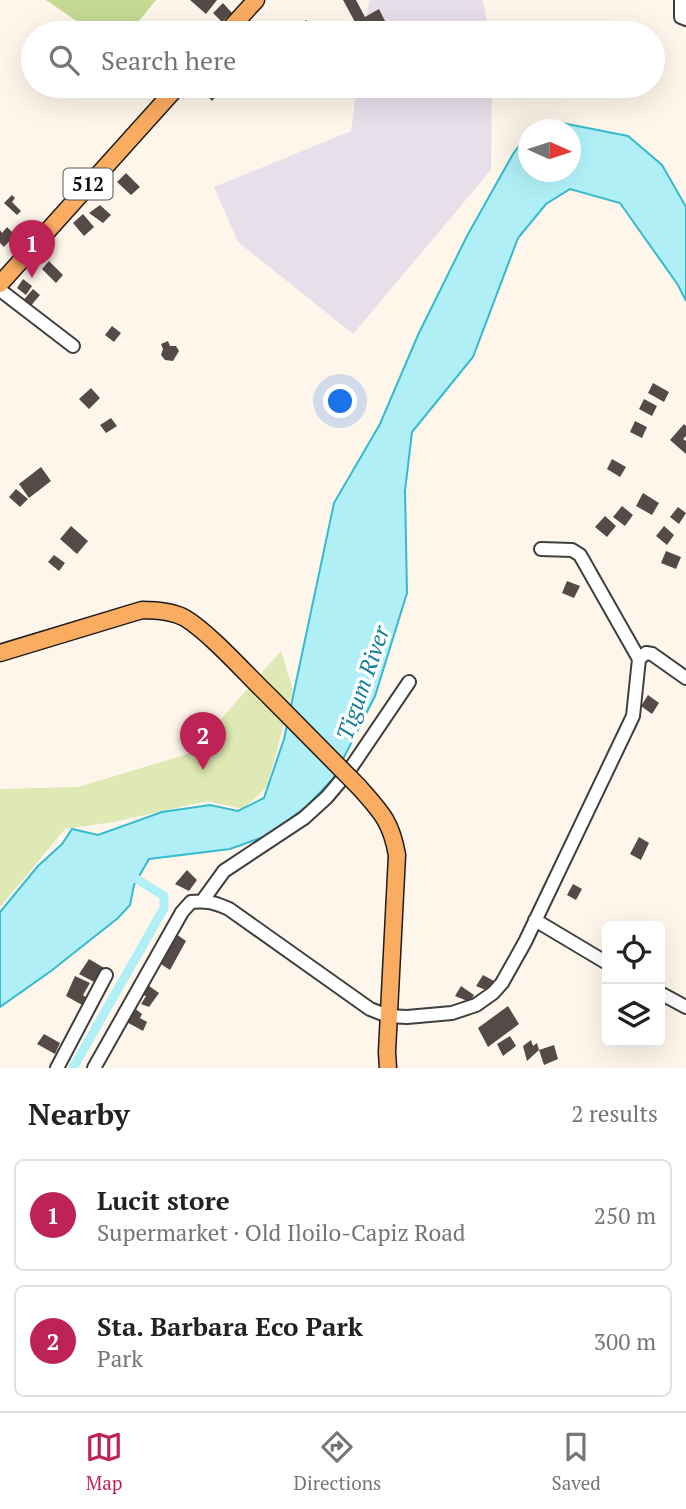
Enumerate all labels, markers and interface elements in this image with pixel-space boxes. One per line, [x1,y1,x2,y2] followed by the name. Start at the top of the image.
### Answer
[21,21,665,98] search box
[45,41,83,79] icon: search
[101,43,236,77] text: Search here
[518,119,581,182] north arrow
[64,168,112,200] road number: 512
[9,220,55,278] pin: 1
[323,384,357,418] your location
[329,621,397,744] water label: Tigum River
[180,712,226,770] pin: 2
[602,921,665,1047] map controls
[602,921,665,984] button: locate
[602,984,665,1047] button: layers
[28,1094,130,1134] text: Nearby
[571,1098,658,1129] text: 2 results
[97,1183,230,1217] text: Lucit store
[47,1200,60,1231] text: 1
[594,1200,656,1231] text: 250 m
[97,1217,466,1248] text: Supermarket · Old Iloilo-Capiz Road
[97,1309,363,1343] text: Sta. Barbara Eco Park
[47,1326,60,1357] text: 2
[594,1326,656,1357] text: 300 m
[97,1343,143,1374] text: Park
[85,1428,123,1495] tab: Map
[294,1428,381,1495] tab: Directions
[552,1428,601,1495] tab: Saved

